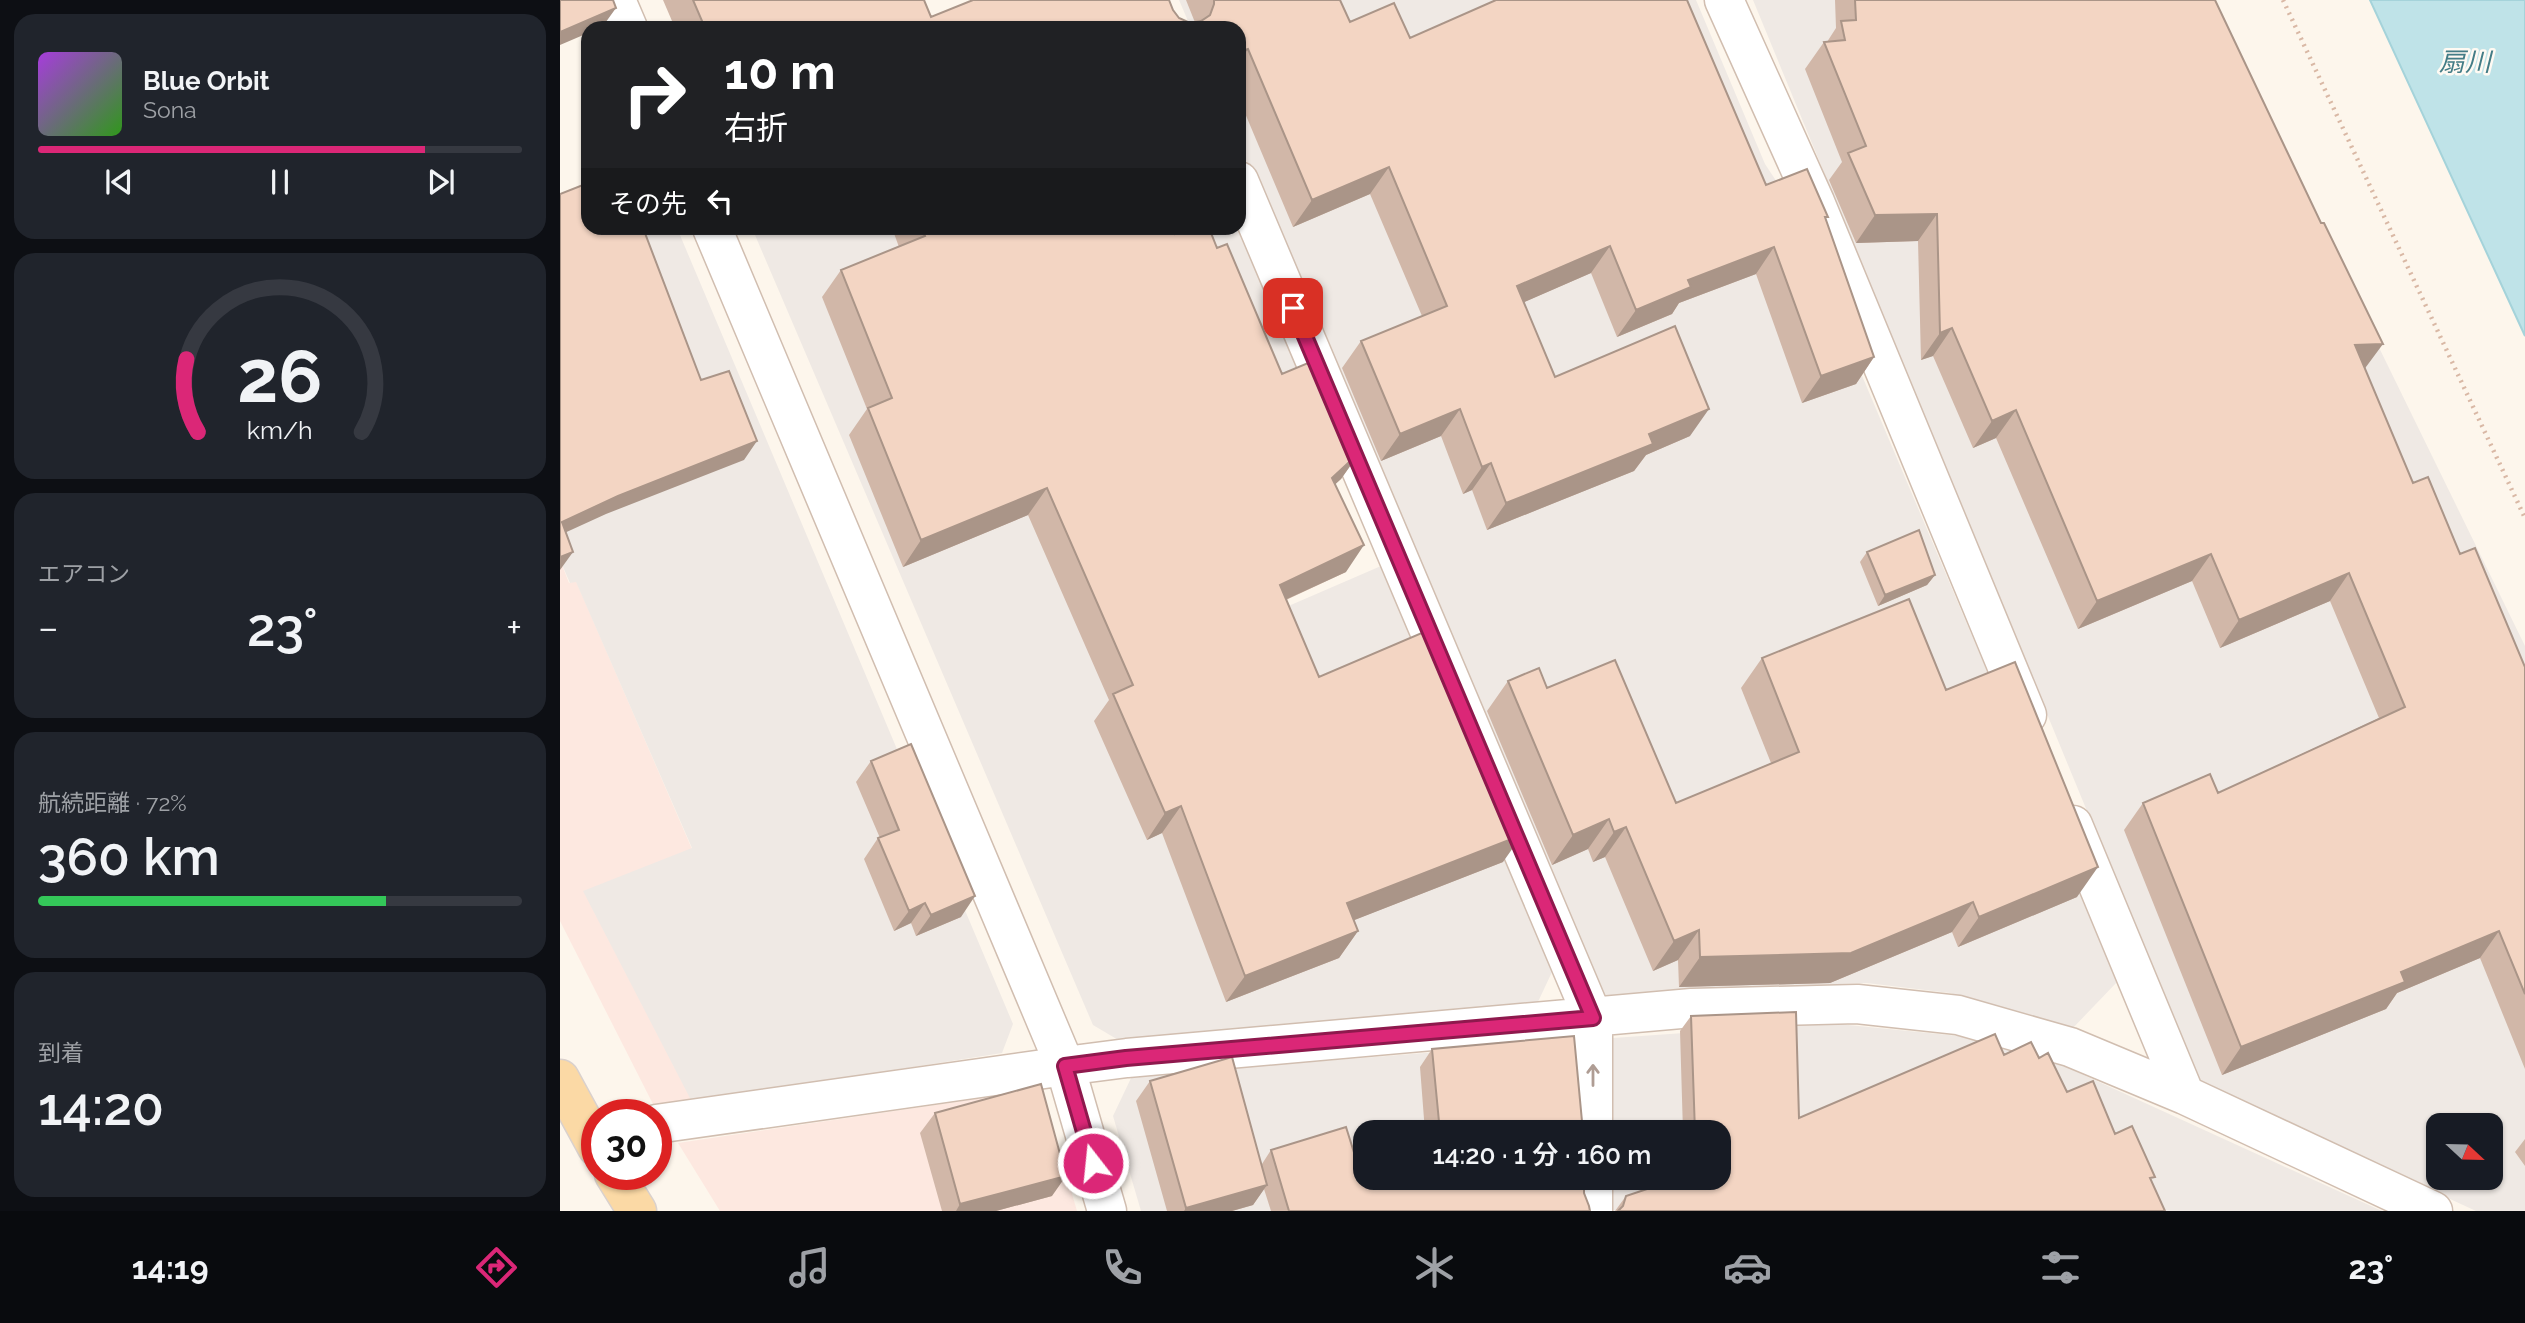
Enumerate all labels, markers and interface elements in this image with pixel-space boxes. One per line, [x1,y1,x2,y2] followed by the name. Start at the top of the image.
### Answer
[724,43,836,100] text: 10 m
[2439,47,2494,77] water label: 扇川
[609,49,700,140] icon: right
[143,66,270,96] text: Blue Orbit
[143,96,197,123] text: Sona
[724,109,788,146] text: 右折
[100,163,138,201] icon: previous
[261,163,299,201] icon: pause
[422,163,460,201] icon: next
[701,182,739,220] icon: left
[609,189,687,219] text: その先
[1263,278,1323,338] pin
[1274,289,1312,327] icon: arrive
[237,335,323,420] text: 26
[247,415,313,445] text: km/h
[38,560,130,587] text: エアコン
[247,597,318,658] text: 23°
[38,605,58,650] text: −
[506,605,522,650] text: +
[38,789,187,816] text: 航続距離 · 72%
[38,826,220,887] text: 360 km
[38,1039,84,1066] text: 到着
[1586,1064,1600,1087] one-way arrow
[38,1076,164,1137] text: 14:20
[581,1099,672,1190] speed limit sign: 30
[2426,1113,2502,1190] north arrow
[2426,1113,2503,1190] map controls
[1056,1126,1130,1200] position arrow
[1433,1140,1651,1170] text: 14:20 · 1 分 · 160 m
[472,1243,521,1292] icon: directions
[785,1243,834,1292] icon: music
[1098,1243,1147,1292] icon: phone
[1410,1243,1459,1292] icon: climate
[1723,1243,1772,1292] icon: car
[2036,1243,2085,1292] icon: filters
[132,1249,209,1286] text: 14:19
[2349,1249,2393,1286] text: 23°

